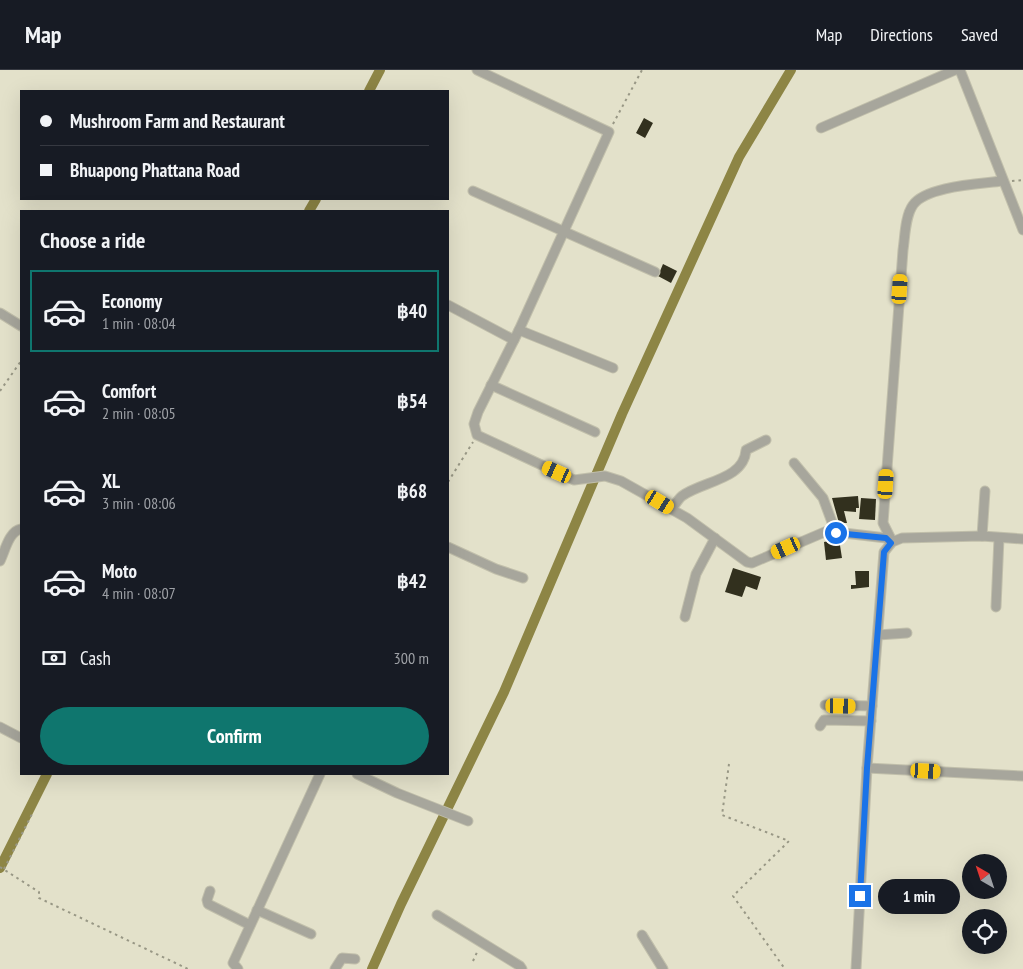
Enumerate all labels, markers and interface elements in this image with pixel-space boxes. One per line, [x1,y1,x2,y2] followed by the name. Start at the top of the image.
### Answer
[25,19,62,50] text: Map
[816,23,842,46] text: Map
[870,23,933,46] text: Directions
[961,23,998,46] text: Saved
[70,109,285,133] text: Mushroom Farm and Restaurant
[70,158,240,182] text: Bhuapong Phattana Road
[40,226,145,254] text: Choose a ride
[891,274,908,304] car
[42,289,87,334] icon: car
[102,289,162,313] text: Economy
[397,299,427,323] text: ฿40
[102,313,176,333] text: 1 min · 08:04
[42,379,87,424] icon: car
[102,379,156,403] text: Comfort
[397,389,427,413] text: ฿54
[102,403,176,423] text: 2 min · 08:05
[540,459,573,485] car
[42,469,87,514] icon: car
[102,469,120,493] text: XL
[877,469,894,499] car
[397,479,427,503] text: ฿68
[643,488,676,516] car
[102,493,176,513] text: 3 min · 08:06
[825,522,847,544] route start
[769,535,802,561] car
[42,559,87,604] icon: car
[102,559,137,583] text: Moto
[397,569,427,593] text: ฿42
[102,583,176,603] text: 4 min · 08:07
[40,644,68,672] icon: cash
[80,646,111,670] text: Cash
[394,648,429,668] text: 300 m
[825,698,856,714] car
[40,707,429,765] button: Confirm
[910,763,941,779] car
[962,854,1008,899] north arrow
[962,854,1007,954] map controls
[878,878,960,914] callout: 1 min
[849,885,871,907] route end
[903,886,935,906] text: 1 min
[962,909,1007,954] button: locate

